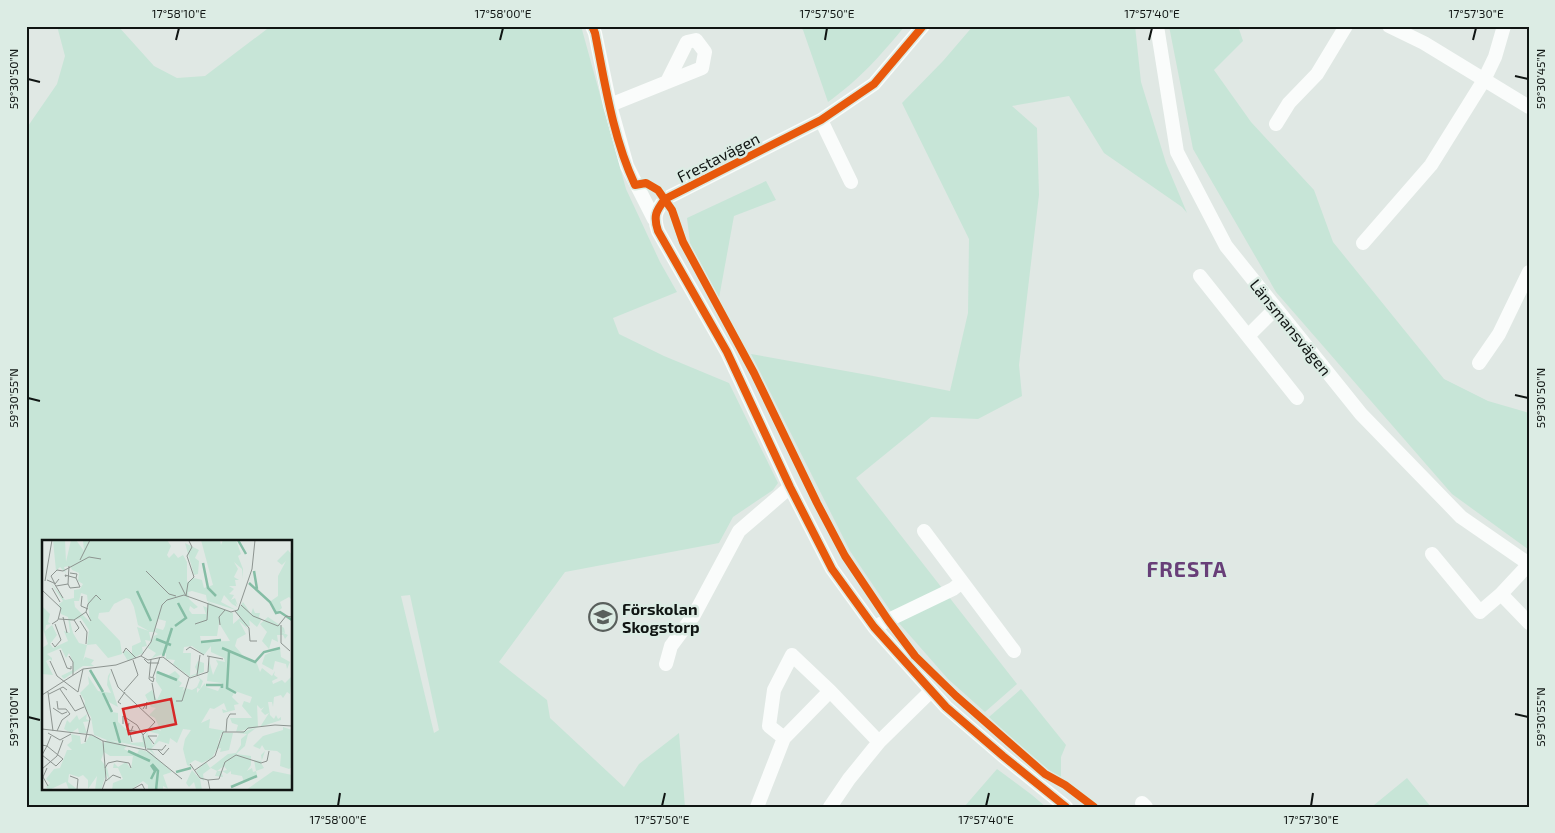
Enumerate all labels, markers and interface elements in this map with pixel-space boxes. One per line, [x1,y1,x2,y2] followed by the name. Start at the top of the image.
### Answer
[152,6,207,20] text: 17°58'10"E
[475,6,532,20] text: 17°58'00"E
[800,6,855,20] text: 17°57'50"E
[1124,6,1180,20] text: 17°57'40"E
[1448,6,1504,20] text: 17°57'30"E
[6,49,20,109] text: 59°30'50"N
[1533,49,1547,109] text: 59°30'45"N
[674,128,762,186] street label: Frestavägen
[1246,275,1336,379] street label: Länsmansvägen
[6,368,20,428] text: 59°30'55"N
[1533,368,1547,428] text: 59°30'50"N
[42,540,292,790] inset map
[1147,556,1227,581] district label: FRESTA
[622,599,700,636] place label: Förskolan Skogstorp
[588,602,618,632] school or university icon: Förskolan Skogstorp
[1533,687,1547,747] text: 59°30'55"N
[6,688,20,746] text: 59°31'00"N
[310,812,367,826] text: 17°58'00"E
[635,812,690,826] text: 17°57'50"E
[958,812,1014,826] text: 17°57'40"E
[1283,812,1339,826] text: 17°57'30"E

